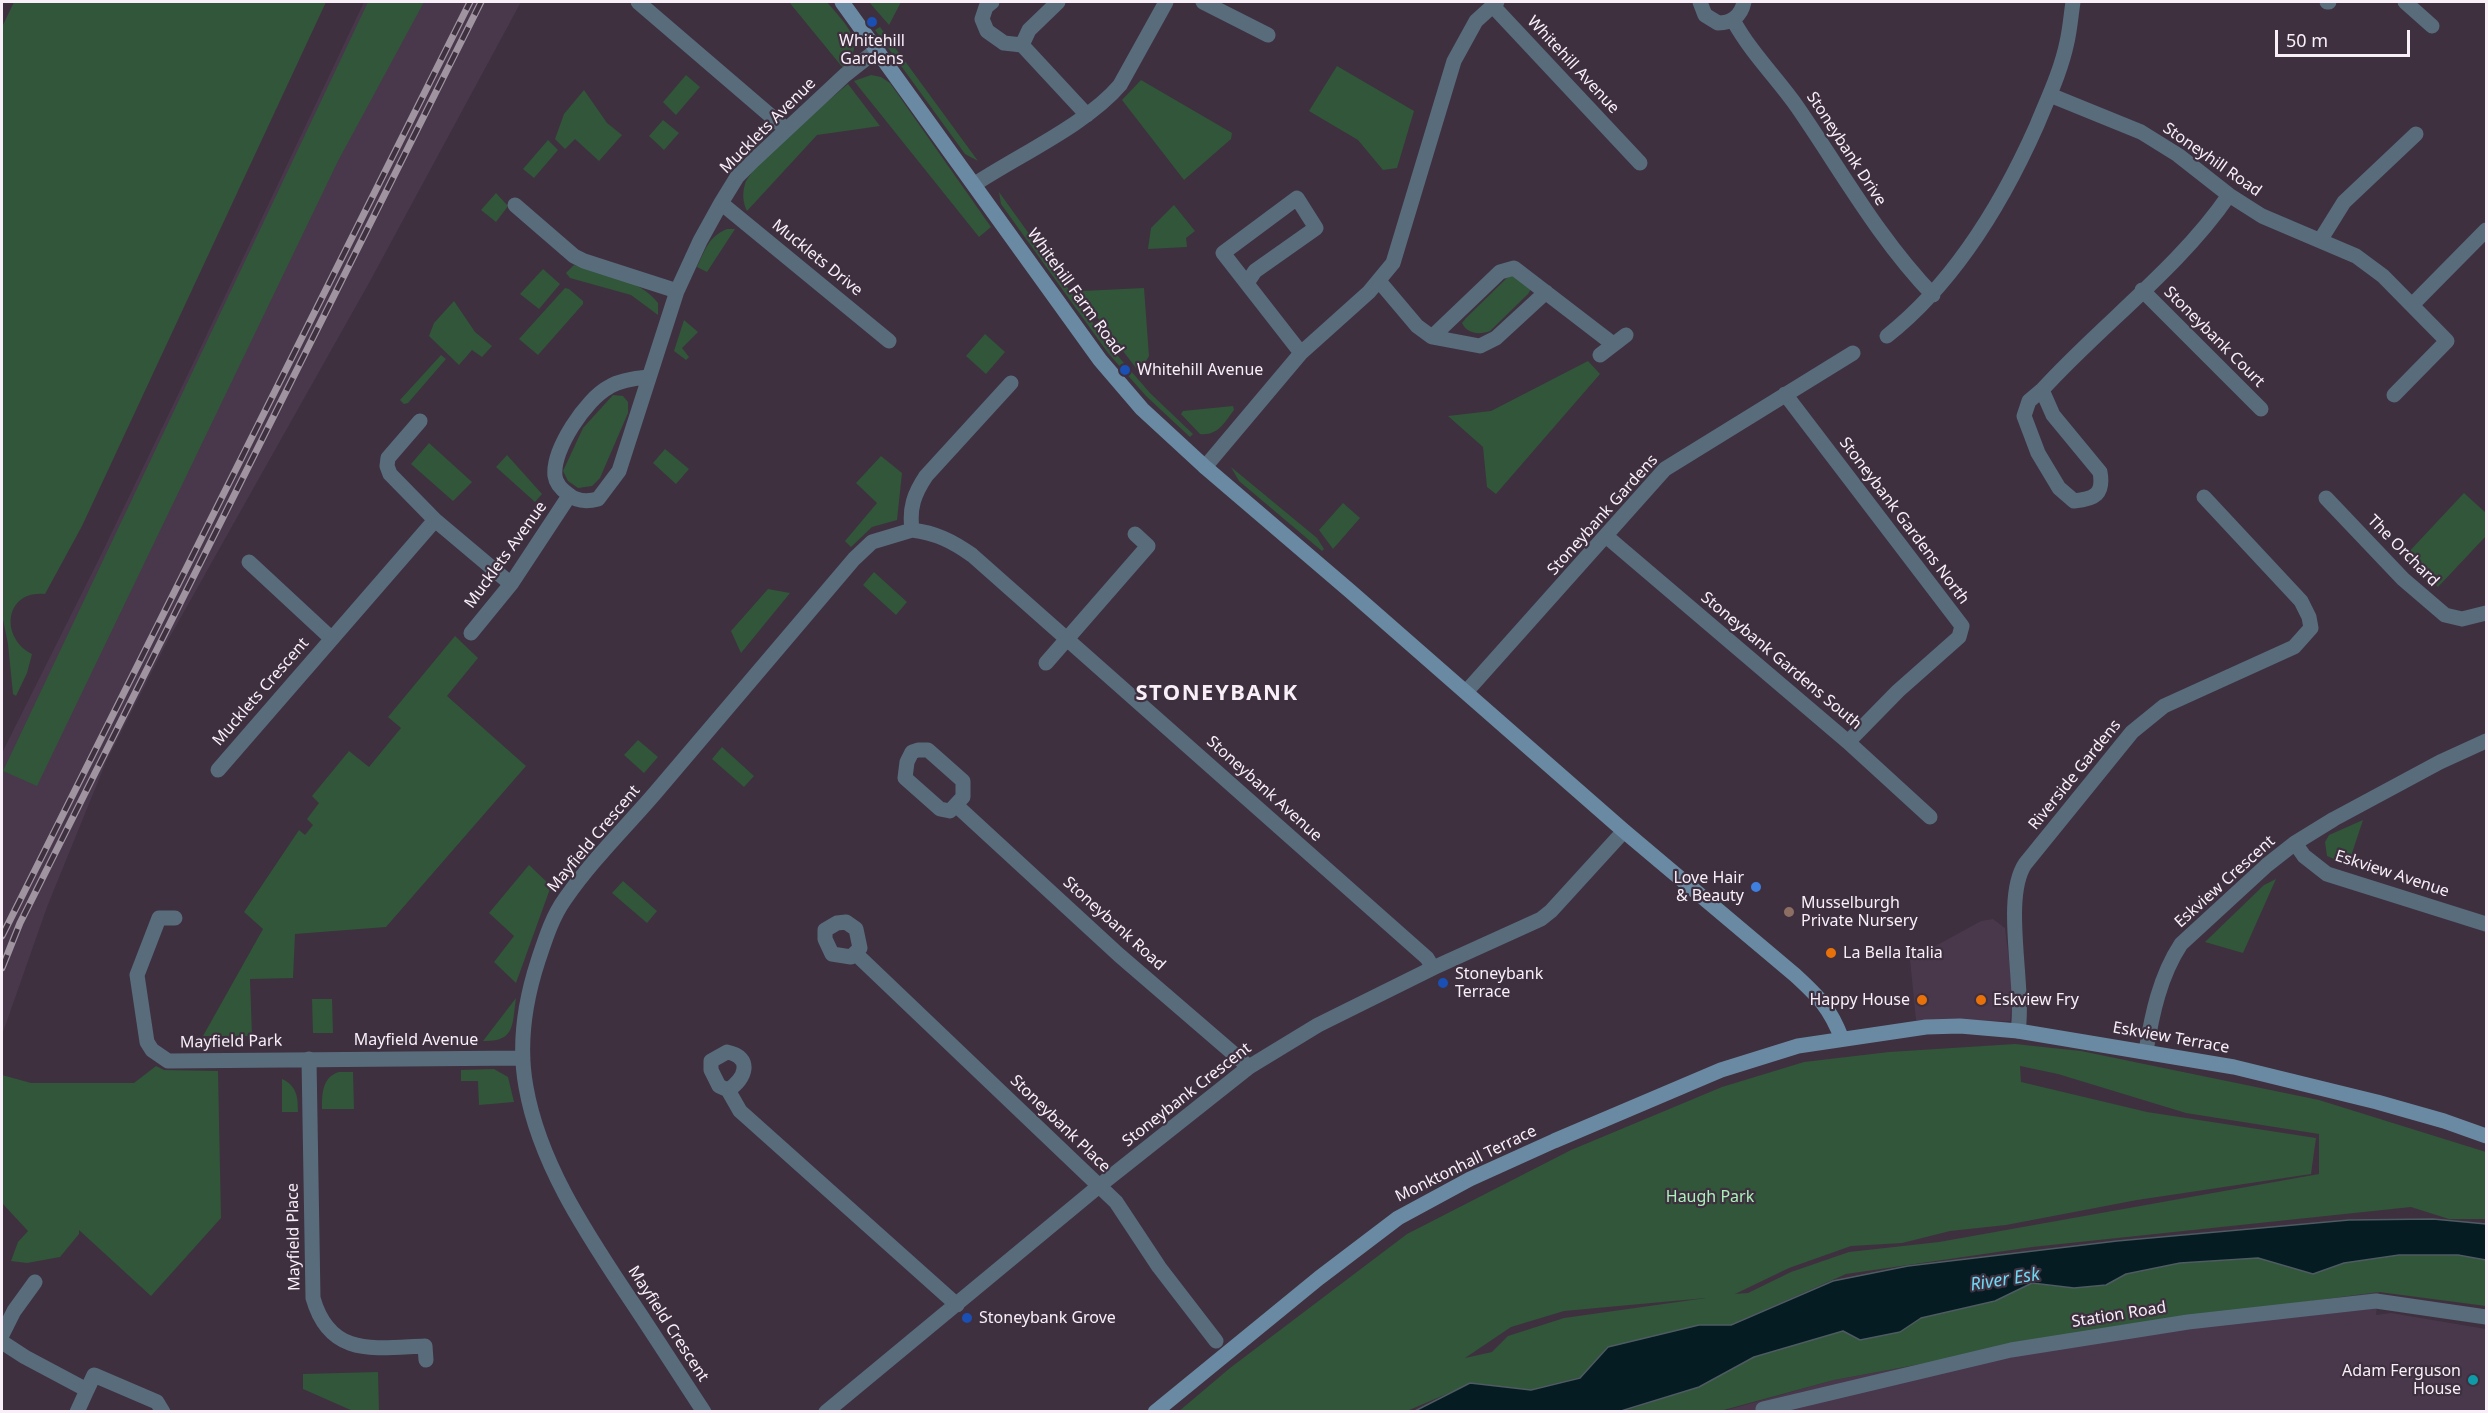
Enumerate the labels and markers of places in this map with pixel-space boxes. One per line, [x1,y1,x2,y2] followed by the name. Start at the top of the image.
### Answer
[865,15,879,29] marker: Whitehill Gardens
[839,31,905,69] place label: Whitehill Gardens
[1137,360,1263,380] place label: Whitehill Avenue
[1118,363,1132,377] marker: Whitehill Avenue
[1673,868,1744,906] place label: Love Hair & Beauty
[1749,880,1763,894] marker: Love Hair & Beauty
[1801,893,1918,931] place label: Musselburgh Private Nursery
[1782,905,1796,919] marker: Musselburgh Private Nursery
[1843,943,1943,963] place label: La Bella Italia
[1824,946,1838,960] marker: La Bella Italia
[1455,964,1543,1002] place label: Stoneybank Terrace
[1436,976,1450,990] marker: Stoneybank Terrace
[1809,990,1910,1010] place label: Happy House
[1993,990,2079,1010] place label: Eskview Fry
[1915,993,1929,1007] marker: Happy House
[1974,993,1988,1007] marker: Eskview Fry
[979,1308,1116,1328] place label: Stoneybank Grove
[960,1311,974,1325] marker: Stoneybank Grove
[2342,1361,2461,1399] place label: Adam Ferguson House
[2466,1373,2480,1387] marker: Adam Ferguson House

